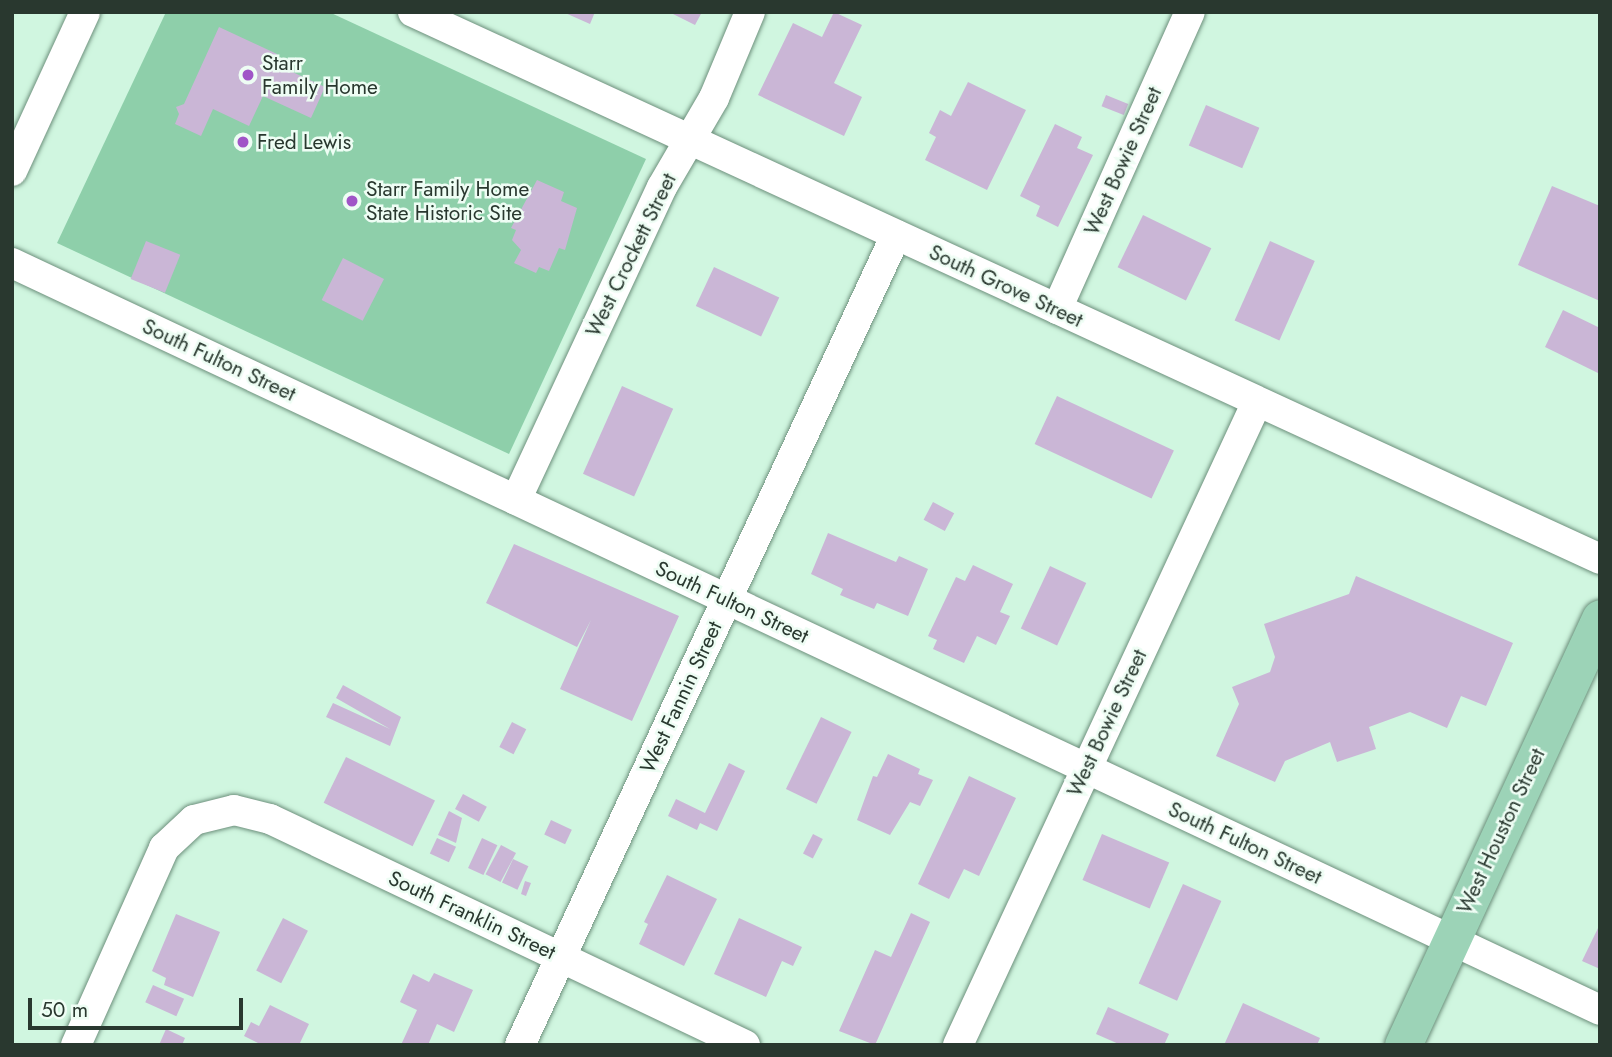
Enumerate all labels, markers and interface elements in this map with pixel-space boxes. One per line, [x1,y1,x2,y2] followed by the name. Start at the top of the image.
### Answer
[262,50,378,100] place label: Starr Family Home
[240,67,256,83] marker: Starr Family Home
[1079,83,1167,239] street label: West Bowie Street
[257,129,351,155] place label: Fred Lewis
[235,134,251,150] marker: Fred Lewis
[580,169,682,341] street label: West Crockett Street
[366,176,529,226] place label: Starr Family Home State Historic Site
[344,193,360,209] marker: Starr Family Home State Historic Site
[925,239,1087,333] street label: South Grove Street
[138,313,300,407] street label: South Fulton Street
[651,555,813,649] street label: South Fulton Street
[635,617,727,777] street label: West Fannin Street
[1062,645,1152,801] street label: West Bowie Street
[1452,744,1550,918] street label: West Houston Street
[1164,796,1326,890] street label: South Fulton Street
[384,865,560,965] street label: South Franklin Street
[32,984,247,1028] scale bar
[41,995,88,1025] text: 50 m

